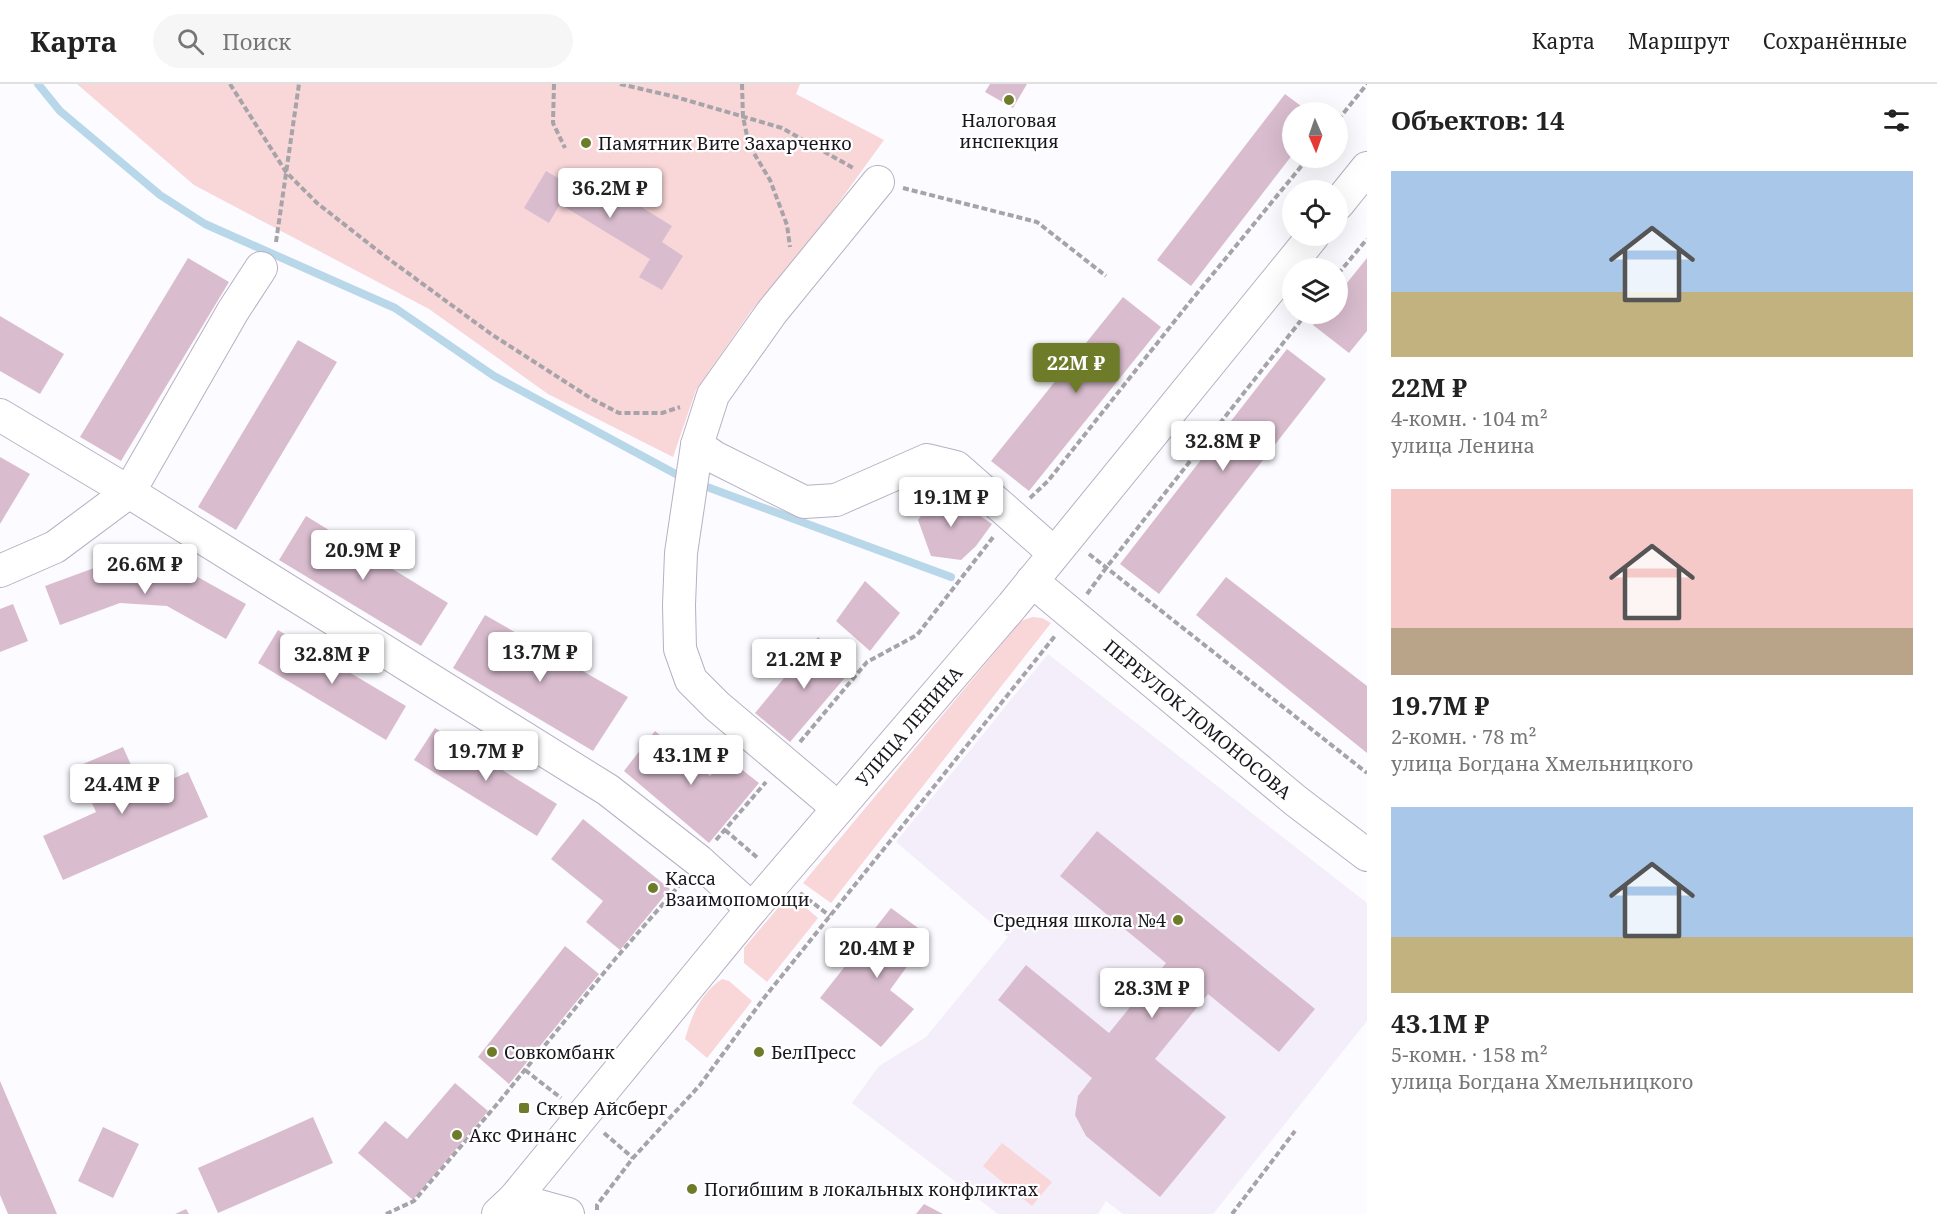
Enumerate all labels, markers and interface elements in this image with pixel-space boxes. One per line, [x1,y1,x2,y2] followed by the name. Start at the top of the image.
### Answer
[153,14,573,68] search box
[30,22,117,60] text: Карта
[174,25,207,58] icon: search
[222,26,291,56] text: Поиск
[1532,27,1595,55] text: Карта
[1628,27,1730,55] text: Маршрут
[1763,27,1907,55] text: Сохранённые
[1002,93,1016,107] marker: Налоговая инспекция
[1282,102,1348,168] north arrow
[1282,102,1348,324] map controls
[1391,102,1565,138] text: Объектов: 14
[1880,104,1913,137] icon: filters
[959,108,1059,153] place label: Налоговая инспекция
[598,131,852,155] place label: Памятник Вите Захарченко
[579,136,593,150] marker: Памятник Вите Захарченко
[555,168,665,219] pin: 36.2M ₽
[572,174,648,201] text: 36.2M ₽
[1282,180,1348,246] button: locate
[1598,210,1706,318] icon: home
[1282,258,1348,324] button: layers
[1034,343,1118,394] pin: 22M ₽
[1047,349,1105,376] text: 22M ₽
[1391,369,1467,405] text: 22M ₽
[1391,405,1548,432] text: 4-комн. · 104 m²
[1168,421,1278,472] pin: 32.8M ₽
[1185,427,1261,454] text: 32.8M ₽
[1391,432,1535,459] text: улица Ленина
[896,477,1006,528] pin: 19.1M ₽
[913,483,989,510] text: 19.1M ₽
[1598,528,1706,636] icon: home
[308,530,418,581] pin: 20.9M ₽
[325,536,401,563] text: 20.9M ₽
[90,544,200,595] pin: 26.6M ₽
[107,550,183,577] text: 26.6M ₽
[485,632,595,683] pin: 13.7M ₽
[277,634,387,685] pin: 32.8M ₽
[1099,634,1297,805] street label: ПЕРЕУЛОК ЛОМОНОСОВА
[502,638,578,665] text: 13.7M ₽
[749,639,859,690] pin: 21.2M ₽
[294,640,370,667] text: 32.8M ₽
[766,645,842,672] text: 21.2M ₽
[850,661,967,791] street label: УЛИЦА ЛЕНИНА
[1391,687,1490,723] text: 19.7M ₽
[1391,723,1537,750] text: 2-комн. · 78 m²
[431,731,541,782] pin: 19.7M ₽
[636,735,746,786] pin: 43.1M ₽
[448,737,524,764] text: 19.7M ₽
[653,741,729,768] text: 43.1M ₽
[1391,750,1693,777] text: улица Богдана Хмельницкого
[67,764,177,815] pin: 24.4M ₽
[84,770,160,797] text: 24.4M ₽
[1598,846,1706,954] icon: home
[665,866,810,911] place label: Касса Взаимопомощи
[646,881,660,895] marker: Касса Взаимопомощи
[993,908,1166,932] place label: Средняя школа №4
[1171,913,1185,927] marker: Средняя школа №4
[822,928,932,979] pin: 20.4M ₽
[839,934,915,961] text: 20.4M ₽
[1097,968,1207,1019] pin: 28.3M ₽
[1114,974,1190,1001] text: 28.3M ₽
[1391,1005,1490,1041] text: 43.1M ₽
[504,1040,615,1064] place label: Совкомбанк
[771,1040,856,1064] place label: БелПресс
[1391,1041,1548,1068] text: 5-комн. · 158 m²
[485,1045,499,1059] marker: Совкомбанк
[752,1045,766,1059] marker: БелПресс
[1391,1068,1693,1095] text: улица Богдана Хмельницкого
[536,1096,668,1120] place label: Сквер Айсберг
[517,1101,531,1115] marker: Сквер Айсберг
[469,1123,577,1147] place label: Акс Финанс
[450,1128,464,1142] marker: Акс Финанс
[704,1177,1039,1201] place label: Погибшим в локальных конфликтах
[685,1182,699,1196] marker: Погибшим в локальных конфликтах

